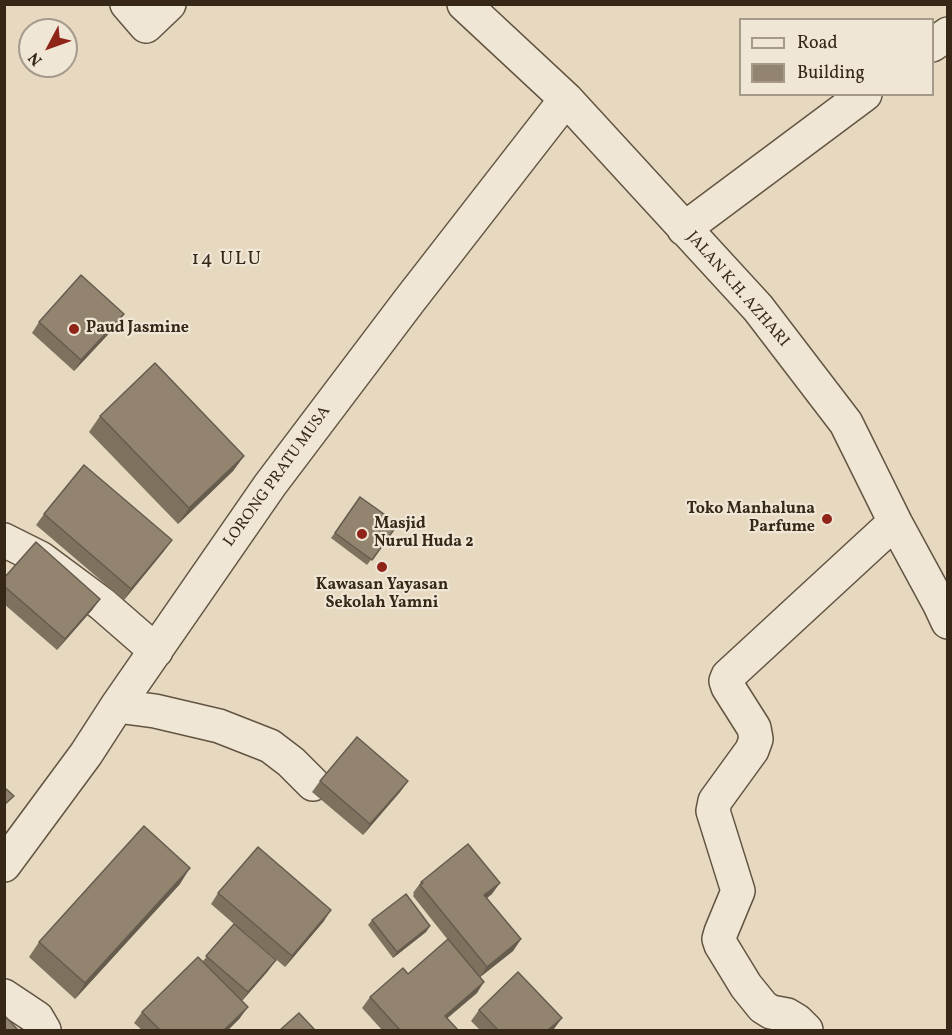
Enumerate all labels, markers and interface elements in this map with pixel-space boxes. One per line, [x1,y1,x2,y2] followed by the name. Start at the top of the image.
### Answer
[18,18,78,78] north arrow
[739,18,934,96] legend
[797,31,838,56] text: Road
[24,47,48,70] text: N
[797,61,865,86] text: Building
[682,228,792,352] street label: JALAN K.H. AZHARI
[192,248,262,272] district label: 14 ULU
[86,319,189,339] place label: Paud Jasmine
[67,322,81,336] marker: Paud Jasmine
[220,403,336,551] street label: LORONG PRATU MUSA
[687,500,815,538] place label: Toko Manhaluna Parfume
[820,512,834,526] marker: Toko Manhaluna Parfume
[374,515,474,553] place label: Masjid Nurul Huda 2
[355,527,369,541] marker: Masjid Nurul Huda 2
[375,560,389,574] marker: Kawasan Yayasan Sekolah Yamni
[316,576,448,614] place label: Kawasan Yayasan Sekolah Yamni

